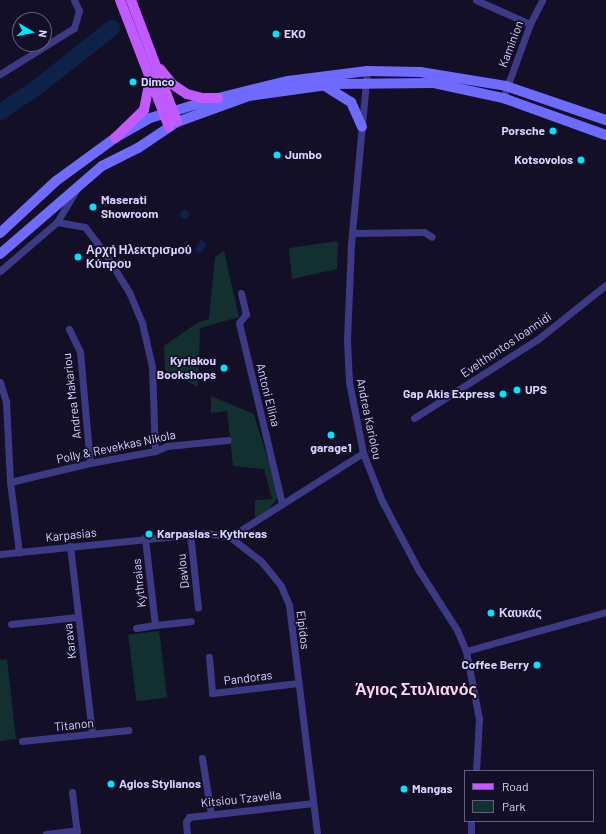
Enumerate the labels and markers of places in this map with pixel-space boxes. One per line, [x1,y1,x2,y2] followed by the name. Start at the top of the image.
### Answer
[284,27,306,41] place label: EKO
[271,29,281,39] marker: EKO
[141,75,175,89] place label: Dimco
[128,77,138,87] marker: Dimco
[501,124,545,138] place label: Porsche
[548,126,558,136] marker: Porsche
[285,148,322,162] place label: Jumbo
[272,150,282,160] marker: Jumbo
[514,153,573,167] place label: Kotsovolos
[576,155,586,165] marker: Kotsovolos
[101,193,158,221] place label: Maserati Showroom
[88,202,98,212] marker: Maserati Showroom
[86,243,192,271] place label: Αρχή Ηλεκτρισμού Κύπρου
[73,252,83,262] marker: Αρχή Ηλεκτρισμού Κύπρου
[157,354,216,382] place label: Kyriakou Bookshops
[219,363,229,373] marker: Kyriakou Bookshops
[525,383,547,397] place label: UPS
[512,385,522,395] marker: UPS
[403,387,495,401] place label: Gap Akis Express
[498,389,508,399] marker: Gap Akis Express
[326,430,336,440] marker: garage1
[310,441,352,455] place label: garage1
[157,527,267,541] place label: Karpasias - Kythreas
[144,529,154,539] marker: Karpasias - Kythreas
[499,606,542,620] place label: Καυκάς
[486,608,496,618] marker: Καυκάς
[461,658,529,672] place label: Coffee Berry
[532,660,542,670] marker: Coffee Berry
[119,777,201,791] place label: Agios Stylianos
[106,779,116,789] marker: Agios Stylianos
[412,782,453,796] place label: Mangas
[399,784,409,794] marker: Mangas

